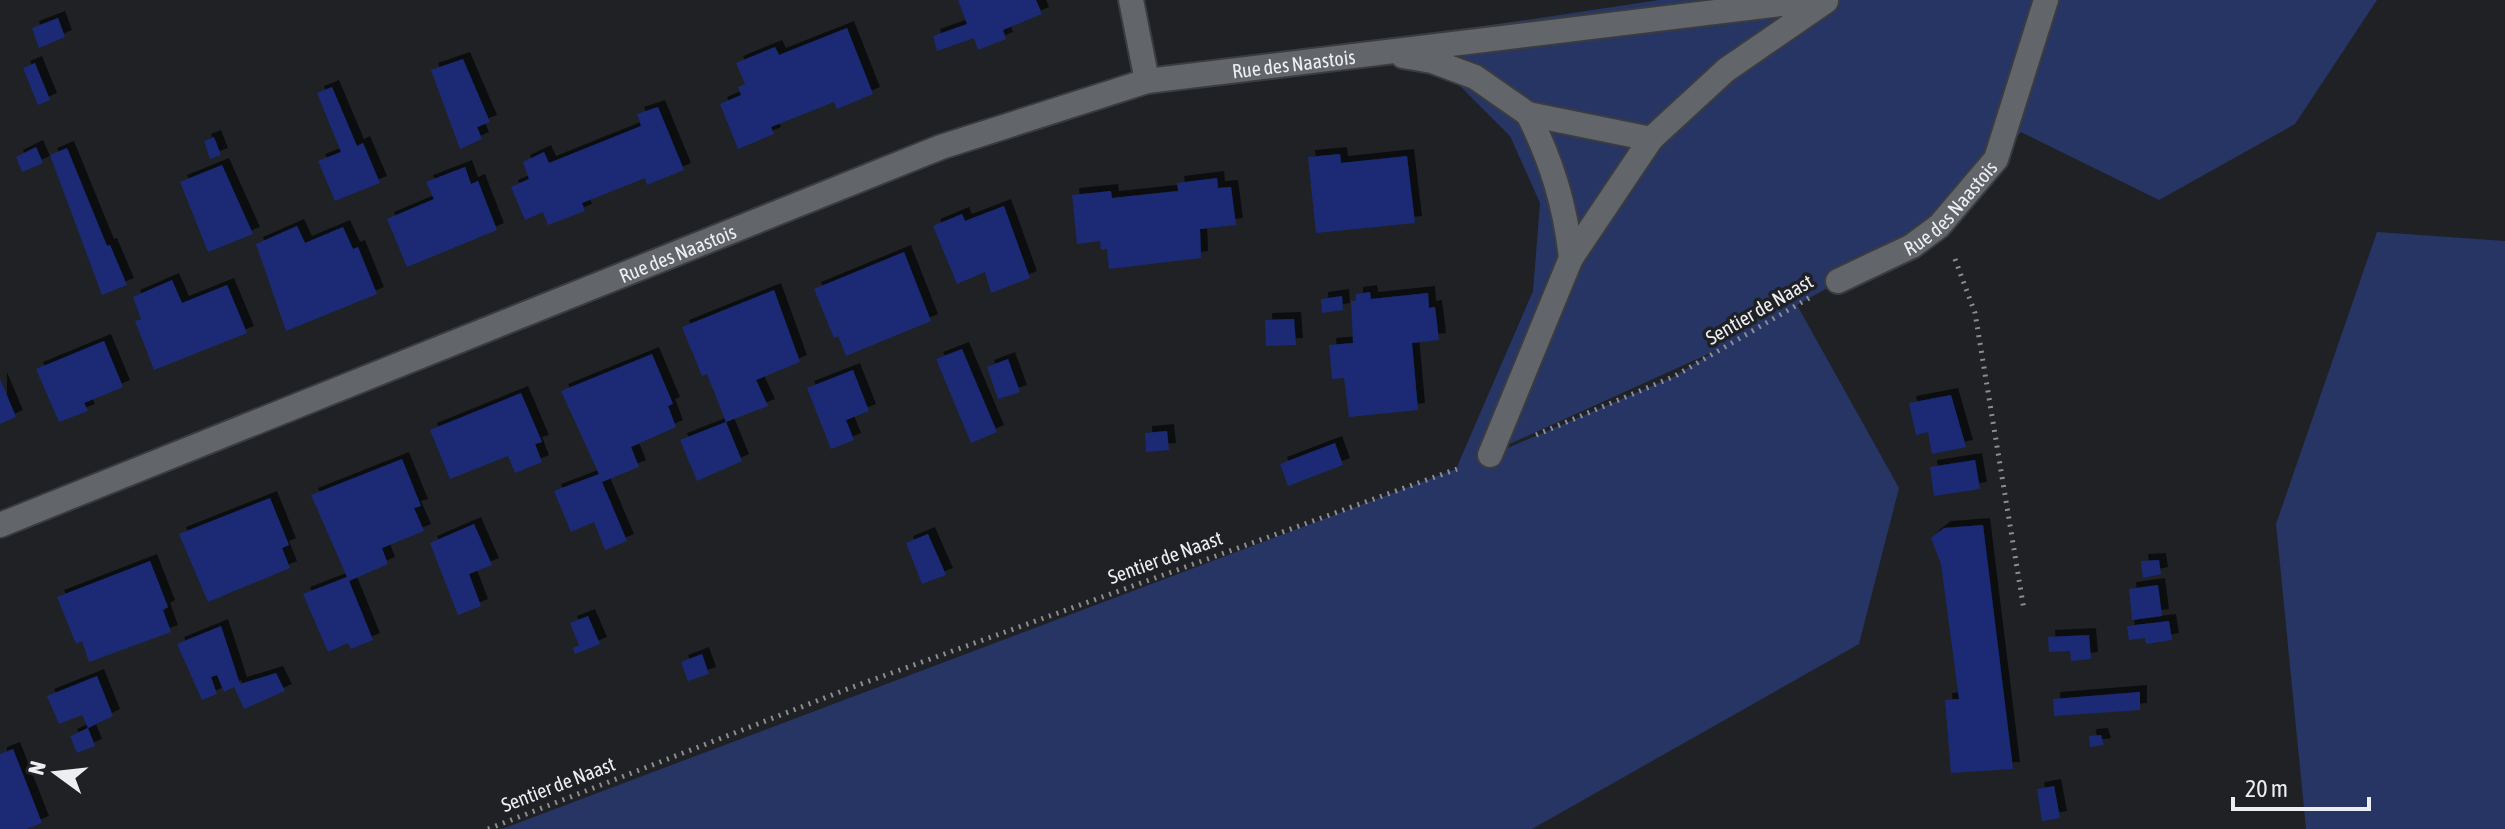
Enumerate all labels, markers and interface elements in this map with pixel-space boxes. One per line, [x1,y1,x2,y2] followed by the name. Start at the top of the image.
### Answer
[1231,44,1356,82] street label: Rue des Naastois
[1900,156,2001,260] street label: Rue des Naastois
[616,219,739,287] street label: Rue des Naastois
[1701,269,1817,349] street label: Sentier de Naast
[1105,526,1225,588] street label: Sentier de Naast
[16,733,96,813] north arrow
[498,752,618,816] street label: Sentier de Naast
[22,758,51,777] text: N
[2233,761,2369,811] scale bar
[2245,775,2288,802] text: 20 m

